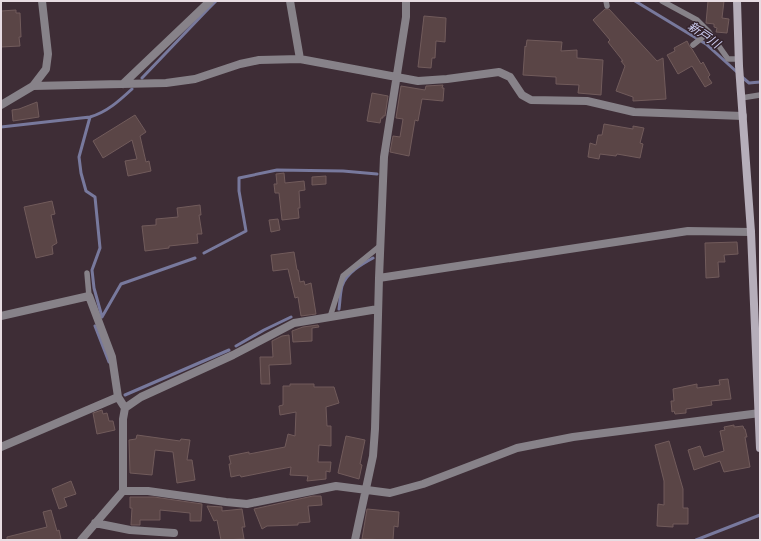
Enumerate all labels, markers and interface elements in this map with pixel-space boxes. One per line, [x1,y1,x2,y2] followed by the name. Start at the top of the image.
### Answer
[685,19,724,52] water label: 新戸川

